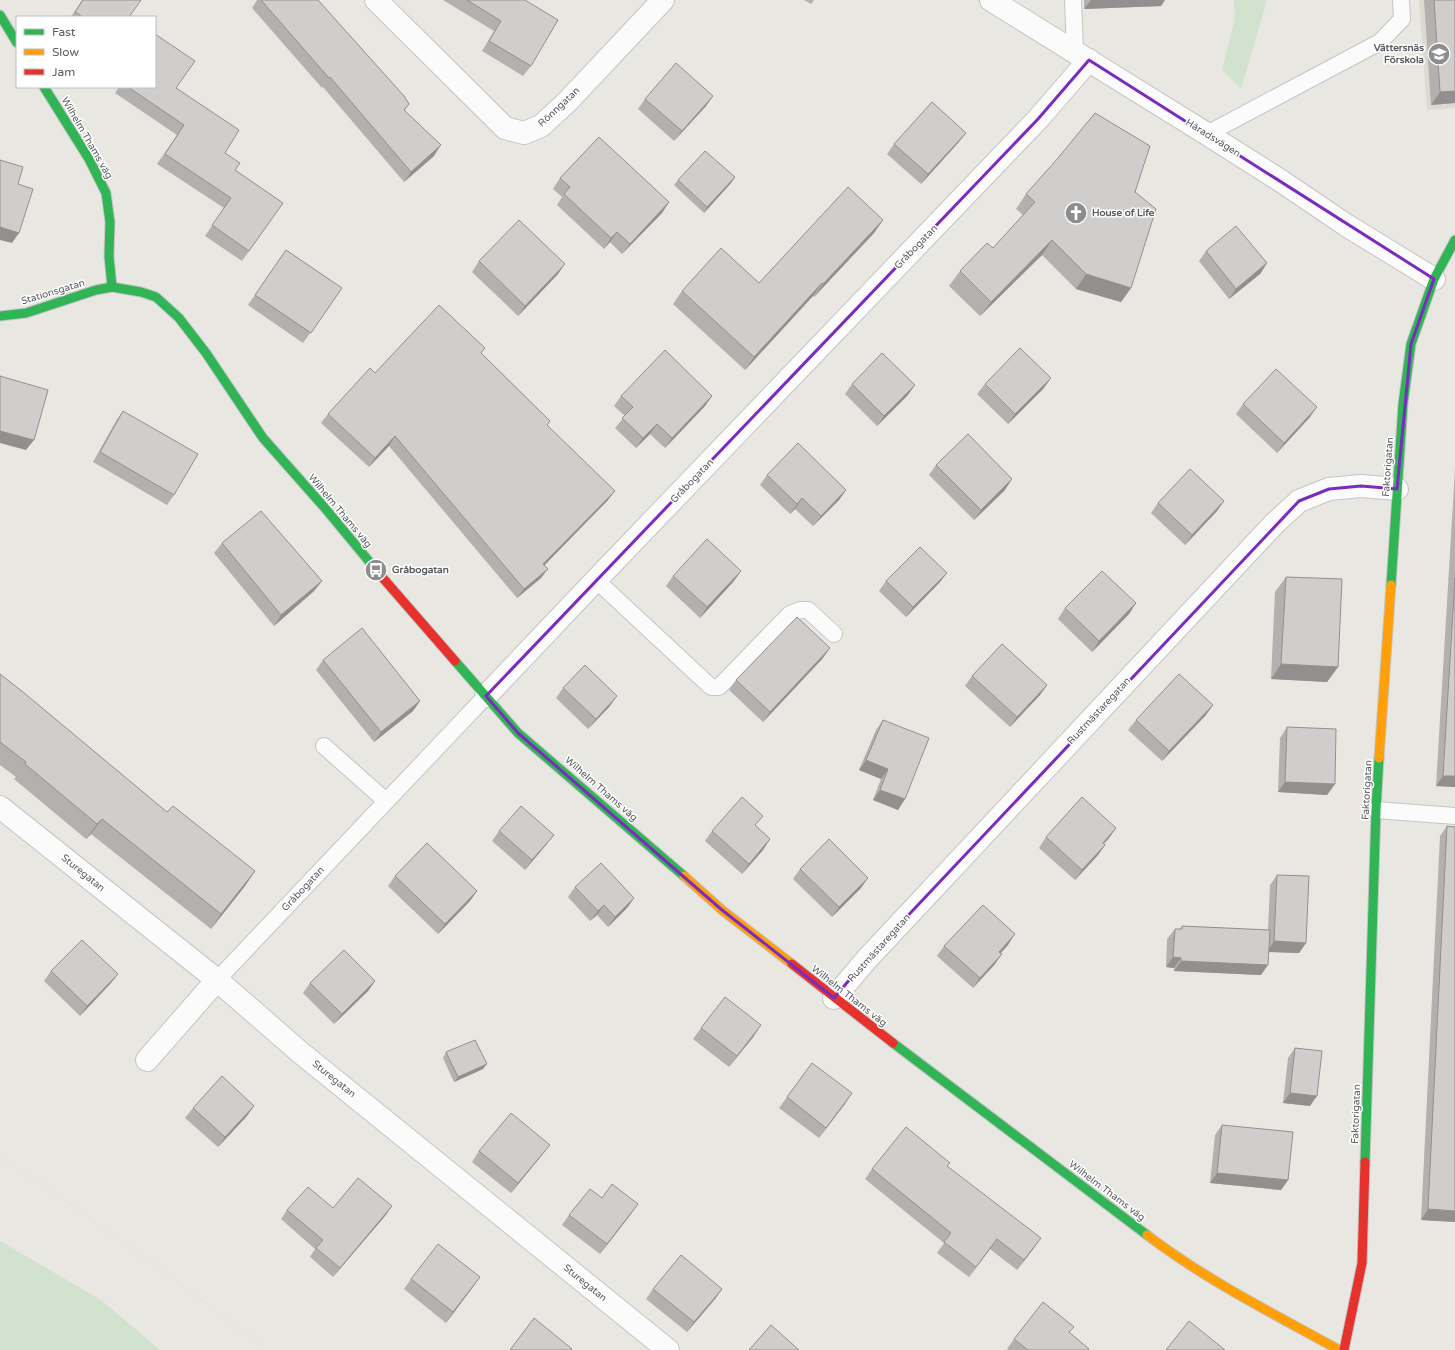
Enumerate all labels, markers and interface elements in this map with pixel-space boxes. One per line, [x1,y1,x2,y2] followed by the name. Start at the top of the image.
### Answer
[16,16,156,88] legend
[52,25,76,39] text: Fast
[1426,41,1452,67] school or university icon: Vättersnäs Förskola
[1374,42,1424,66] place label: Vättersnäs Förskola
[52,45,79,59] text: Slow
[52,65,75,79] text: Jam
[536,85,582,129] street label: Rönngatan
[59,95,115,181] street label: Wilhelm Thams väg
[1183,116,1243,160] street label: Häradsvägen
[1063,200,1089,226] church icon: House of Life
[1092,207,1155,219] place label: House of Life
[892,222,940,272] street label: Gråbogatan
[20,277,86,307] street label: Stationsgatan
[1380,437,1396,497] street label: Faktorigatan
[668,456,716,506] street label: Gråbogatan
[306,472,374,550] street label: Wilhelm Thams väg
[363,557,389,583] bus stop icon: Gråbogatan
[392,564,449,576] place label: Gråbogatan
[1065,675,1133,747] street label: Rustmästaregatan
[562,754,640,824] street label: Wilhelm Thams väg
[1359,760,1375,820] street label: Faktorigatan
[59,852,107,894] street label: Sturegatan
[279,864,327,914] street label: Gråbogatan
[845,911,913,985] street label: Rustmästaregatan
[809,963,889,1029] street label: Wilhelm Thams väg
[310,1058,358,1100] street label: Sturegatan
[1349,1084,1363,1144] street label: Faktorigatan
[1066,1158,1148,1224] street label: Wilhelm Thams väg
[561,1262,609,1304] street label: Sturegatan

